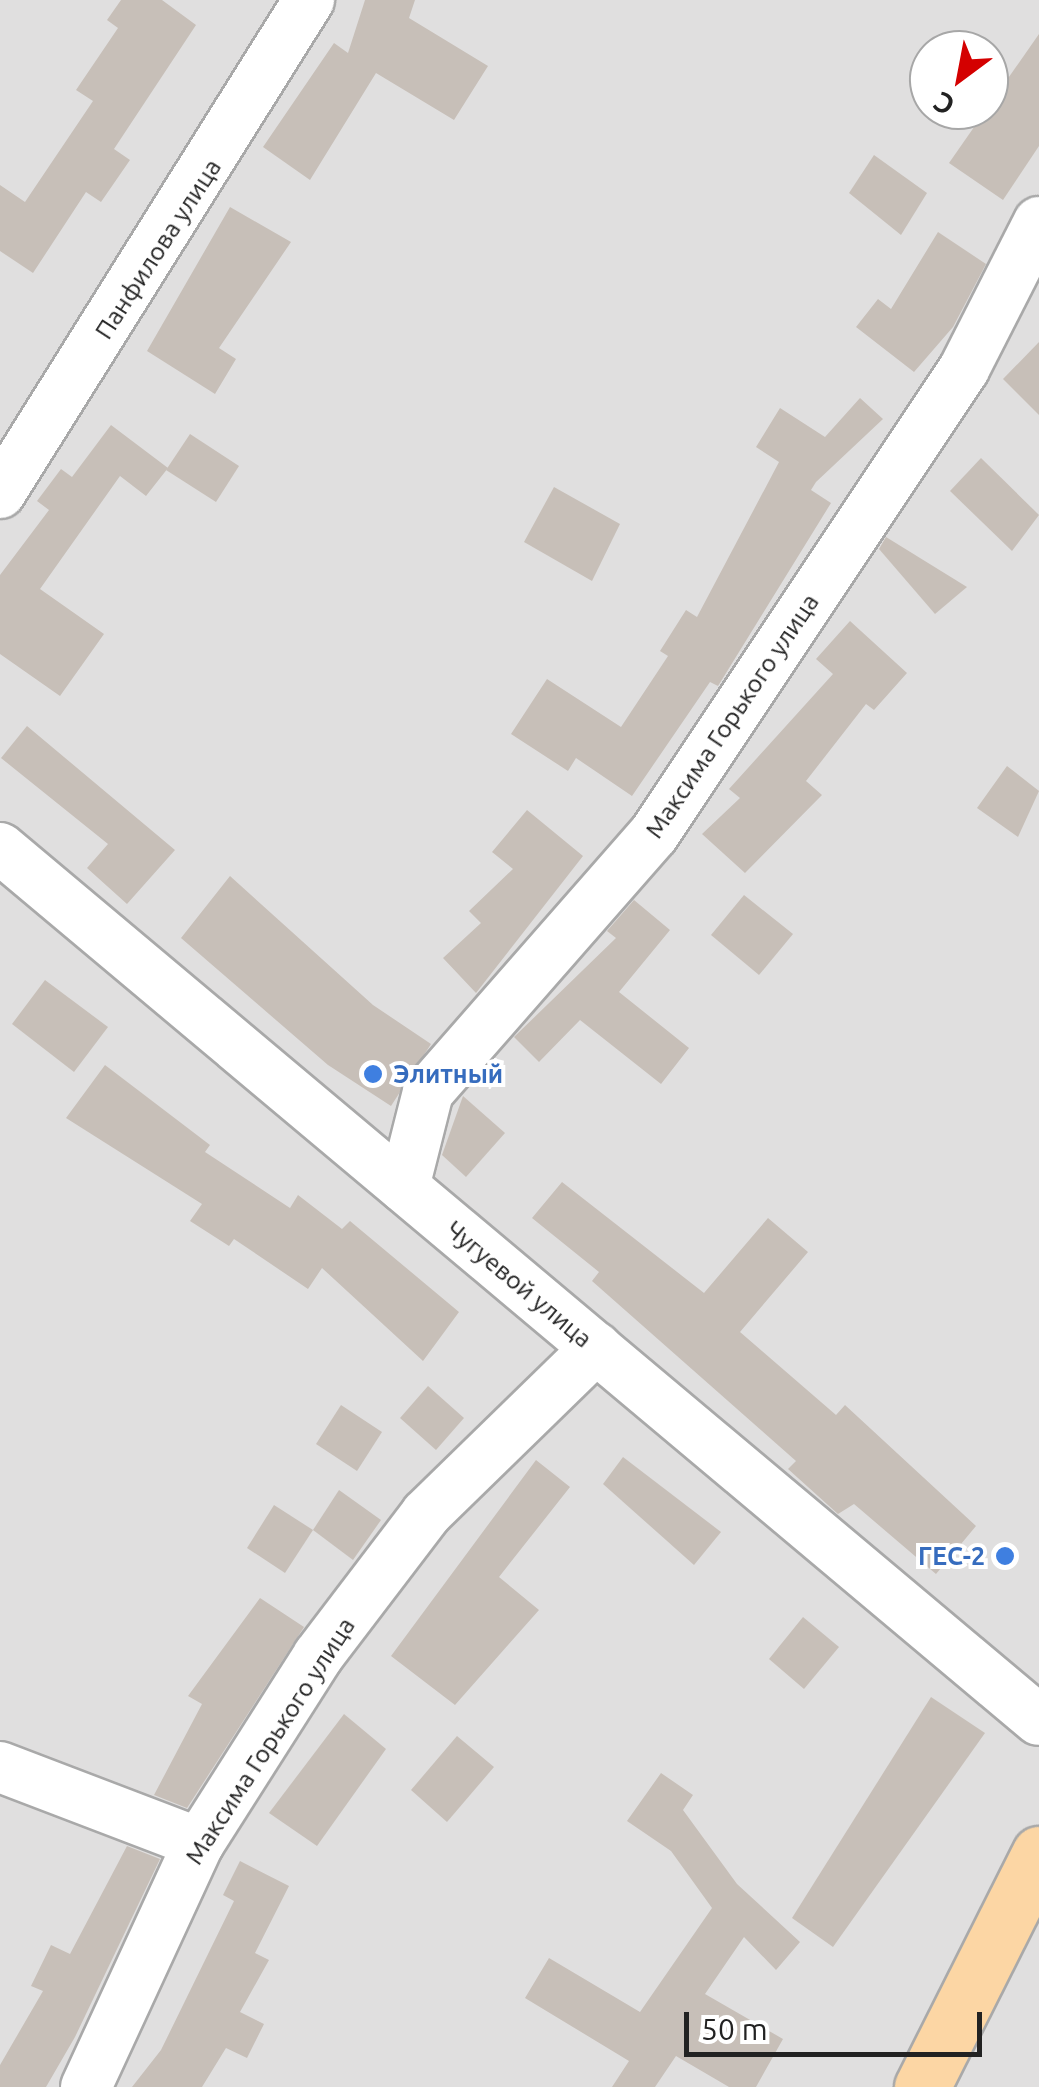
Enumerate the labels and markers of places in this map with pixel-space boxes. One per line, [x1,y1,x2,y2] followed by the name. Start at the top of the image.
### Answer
[393,1059,503,1089] place label: Элитный
[362,1063,384,1085] marker: Элитный
[918,1541,985,1571] place label: ГЕС-2
[994,1545,1016,1567] marker: ГЕС-2

